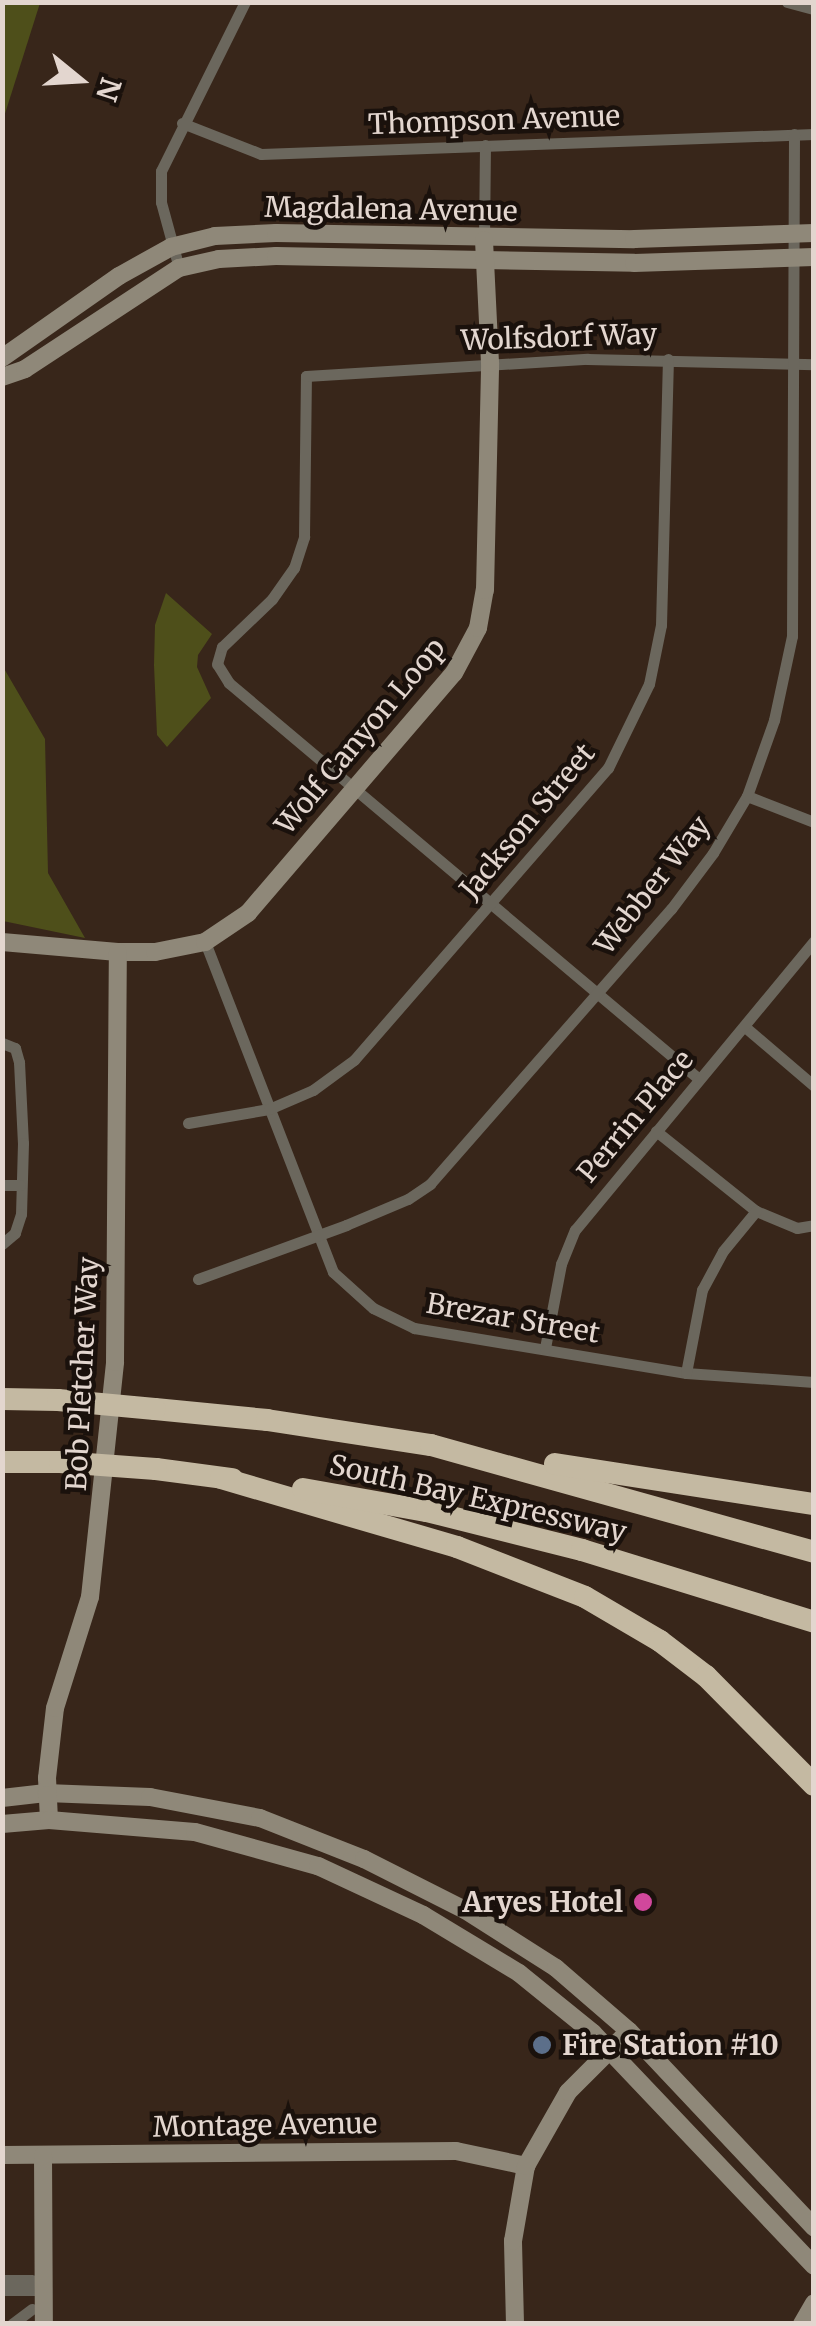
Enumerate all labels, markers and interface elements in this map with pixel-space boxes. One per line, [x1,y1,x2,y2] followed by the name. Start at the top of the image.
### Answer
[30,30,130,130] north arrow
[88,73,129,105] text: N
[367,99,621,141] street label: Thompson Avenue
[264,190,518,228] street label: Magdalena Avenue
[460,317,658,357] street label: Wolfsdorf Way
[268,631,452,841] street label: Wolf Canyon Loop
[453,737,601,905] street label: Jackson Street
[587,809,717,961] street label: Webber Way
[570,1043,700,1189] street label: Perrin Place
[59,1256,105,1492] street label: Bob Pletcher Way
[424,1286,602,1350] street label: Brezar Street
[326,1447,630,1549] street label: South Bay Expressway
[463,1885,623,1919] place label: Aryes Hotel
[632,1891,654,1913] marker: Aryes Hotel
[562,2028,779,2062] place label: Fire Station #10
[531,2034,553,2056] marker: Fire Station #10
[153,2106,377,2144] street label: Montage Avenue

